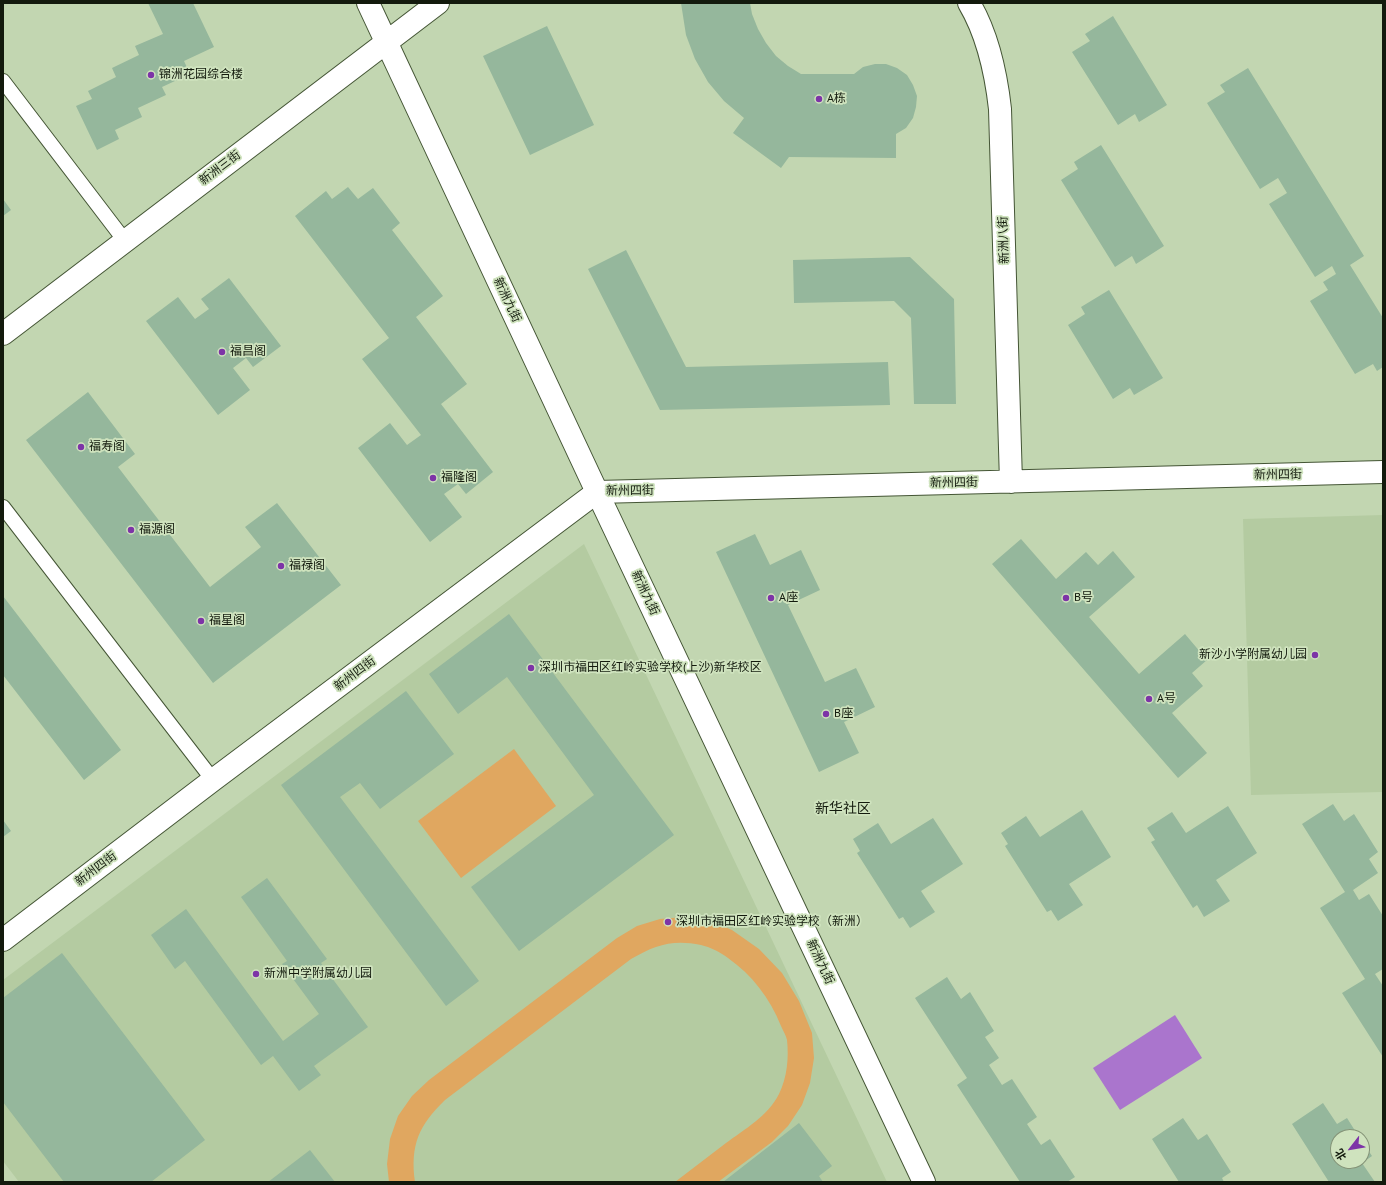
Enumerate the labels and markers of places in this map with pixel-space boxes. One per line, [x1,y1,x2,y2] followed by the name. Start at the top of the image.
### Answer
[159,68,243,82] place label: 锦洲花园综合楼
[146,70,156,80] marker: 锦洲花园综合楼
[827,92,846,106] place label: A栋
[814,94,824,104] marker: A栋
[230,345,266,359] place label: 福昌阁
[217,347,227,357] marker: 福昌阁
[89,440,125,454] place label: 福寿阁
[76,442,86,452] marker: 福寿阁
[441,471,477,485] place label: 福隆阁
[428,473,438,483] marker: 福隆阁
[139,523,175,537] place label: 福源阁
[126,525,136,535] marker: 福源阁
[289,559,325,573] place label: 福禄阁
[276,561,286,571] marker: 福禄阁
[779,591,798,605] place label: A座
[1074,591,1093,605] place label: B号
[766,593,776,603] marker: A座
[1061,593,1071,603] marker: B号
[209,614,245,628] place label: 福星阁
[196,616,206,626] marker: 福星阁
[1199,648,1307,662] place label: 新沙小学附属幼儿园
[1310,650,1320,660] marker: 新沙小学附属幼儿园
[539,661,762,675] place label: 深圳市福田区红岭实验学校(上沙)新华校区
[526,663,536,673] marker: 深圳市福田区红岭实验学校(上沙)新华校区
[1157,692,1176,706] place label: A号
[1144,694,1154,704] marker: A号
[834,707,853,721] place label: B座
[821,709,831,719] marker: B座
[676,915,868,929] place label: 深圳市福田区红岭实验学校（新洲）
[663,917,673,927] marker: 深圳市福田区红岭实验学校（新洲）
[264,967,372,981] place label: 新洲中学附属幼儿园
[251,969,261,979] marker: 新洲中学附属幼儿园

